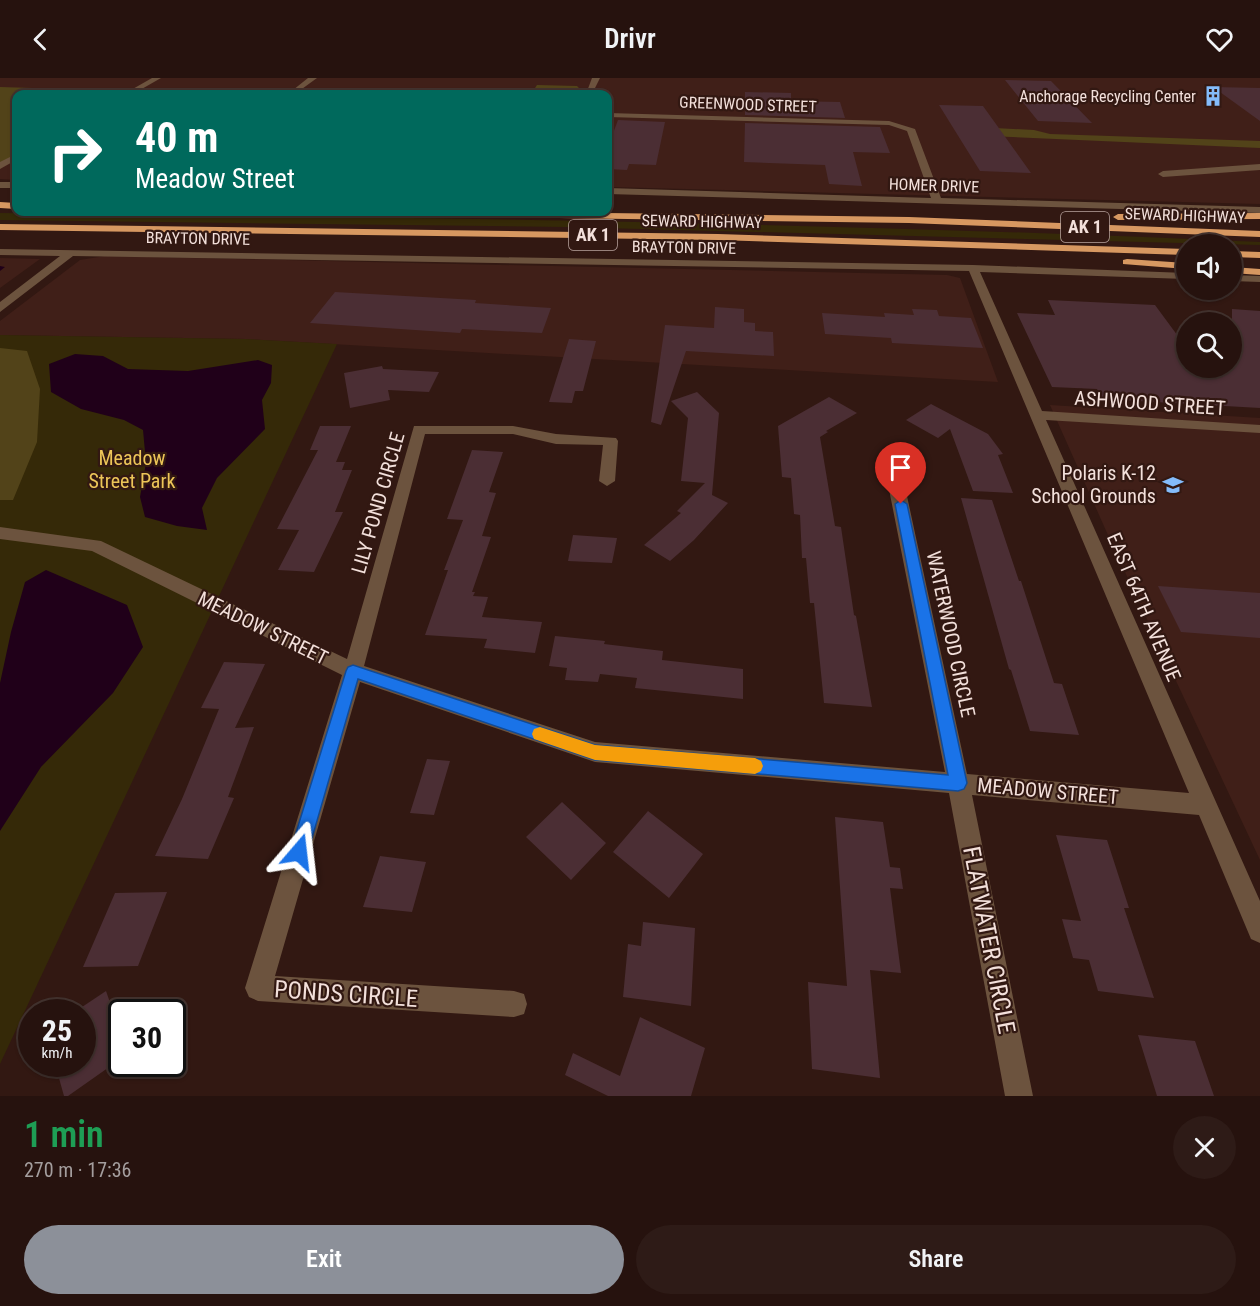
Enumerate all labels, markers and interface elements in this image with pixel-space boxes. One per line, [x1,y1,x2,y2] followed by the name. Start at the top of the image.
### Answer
[24,23,57,56] icon: back
[604,23,656,55] text: Drivr
[1203,23,1236,56] icon: heart
[1201,84,1225,108] building icon: Anchorage Recycling Center
[1019,87,1196,106] place label: Anchorage Recycling Center
[679,93,817,116] street label: GREENWOOD STREET
[135,113,218,162] text: 40 m
[36,114,114,192] icon: right
[135,163,295,195] text: Meadow Street
[889,174,979,197] street label: HOMER DRIVE
[1124,204,1246,227] street label: SEWARD HIGHWAY
[641,211,763,232] street label: SEWARD HIGHWAY
[1061,212,1109,242] road number: AK 1
[569,220,617,250] road number: AK 1
[146,228,250,249] street label: BRAYTON DRIVE
[1176,234,1242,378] map controls
[1176,234,1242,300] button: sound
[632,237,736,258] street label: BRAYTON DRIVE
[1176,312,1242,378] button: search
[1074,386,1226,420] street label: ASHWOOD STREET
[346,429,410,576] street label: LILY POND CIRCLE
[875,442,926,504] pin
[88,446,176,493] park label: Meadow Street Park
[884,451,917,484] icon: arrive
[1031,461,1156,508] place label: Polaris K-12 School Grounds
[1161,473,1185,497] school or university icon: Polaris K-12 School Grounds
[1102,529,1186,685] street label: EAST 64TH AVENUE
[922,549,980,719] street label: WATERWOOD CIRCLE
[194,586,332,670] street label: MEADOW STREET
[976,773,1120,809] street label: MEADOW STREET
[267,820,331,884] position arrow
[957,844,1021,1036] street label: FLATWATER CIRCLE
[273,975,419,1013] street label: PONDS CIRCLE
[108,999,186,1077] speed limit sign: 30
[42,1013,72,1048] text: 25
[42,1044,72,1062] text: km/h
[24,1114,104,1156] text: 1 min
[1173,1116,1236,1179] button: close
[24,1158,131,1182] text: 270 m · 17:36
[24,1225,624,1294] button: Exit
[636,1225,1236,1294] button: Share

